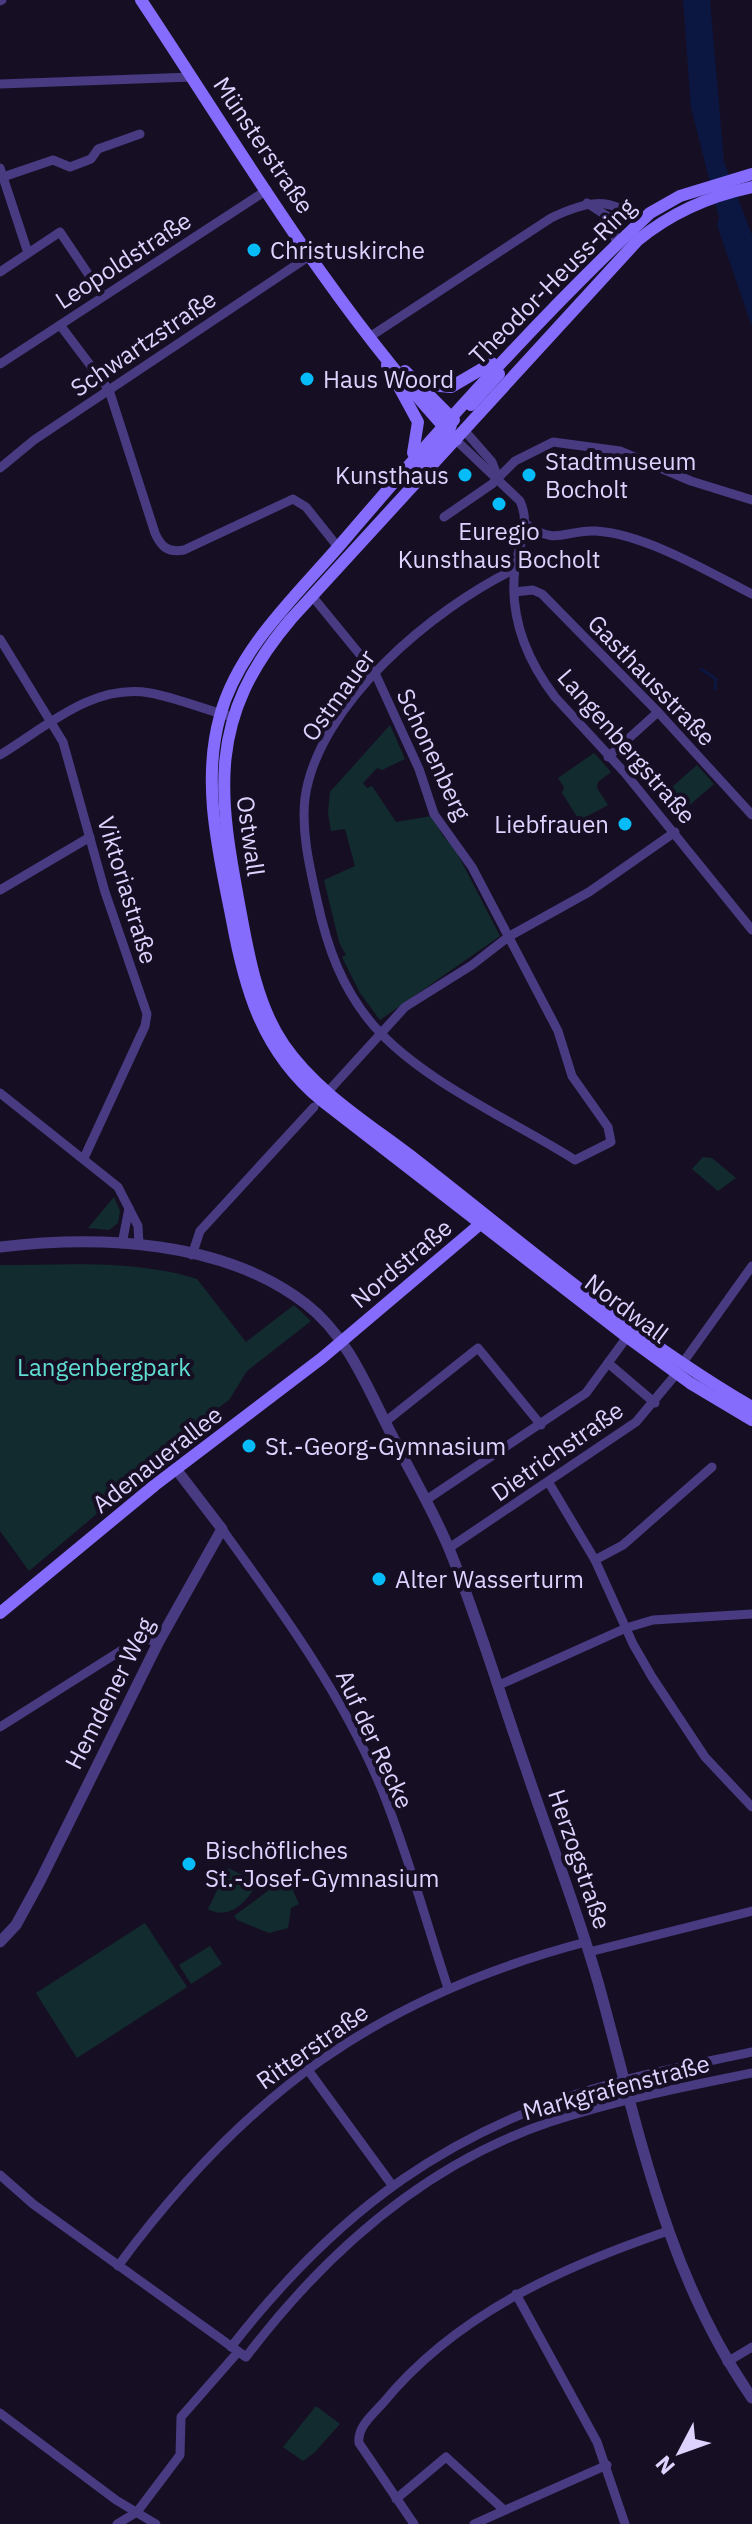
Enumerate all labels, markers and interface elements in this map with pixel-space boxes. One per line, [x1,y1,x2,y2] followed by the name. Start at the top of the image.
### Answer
[206,70,322,220] street label: Münsterstraße
[462,191,642,371] street label: Theodor-Heuss-Ring
[49,204,197,316] street label: Leopoldstraße
[270,234,425,266] place label: Christuskirche
[245,241,263,259] marker: Christuskirche
[64,282,222,404] street label: Schwartzstraße
[323,363,454,395] place label: Haus Woord
[298,370,316,388] marker: Haus Woord
[545,445,697,505] place label: Stadtmuseum Bocholt
[335,459,449,491] place label: Kunsthaus
[456,466,474,484] marker: Kunsthaus
[520,466,538,484] marker: Stadtmuseum Bocholt
[490,495,508,513] marker: Euregio Kunsthaus Bocholt
[398,515,600,575] place label: Euregio Kunsthaus Bocholt
[581,607,723,753] street label: Gasthausstraße
[294,642,382,747] street label: Ostmauer
[551,662,703,830] street label: Langenbergstraße
[390,683,479,825] street label: Schonenberg
[230,794,272,878] street label: Ostwall
[494,808,609,840] place label: Liebfrauen
[90,812,166,968] street label: Viktoriastraße
[616,815,634,833] marker: Liebfrauen
[344,1211,458,1315] street label: Nordstraße
[579,1266,675,1350] street label: Nordwall
[17,1351,191,1383] park label: Langenbergpark
[485,1394,629,1508] street label: Dietrichstraße
[85,1398,229,1520] street label: Adenauerallee
[265,1430,506,1462] place label: St.-Georg-Gymnasium
[240,1437,258,1455] marker: St.-Georg-Gymnasium
[395,1563,584,1595] place label: Alter Wasserturm
[370,1570,388,1588] marker: Alter Wasserturm
[57,1611,161,1774] street label: Hemdener Weg
[329,1664,421,1814] street label: Auf der Recke
[541,1785,619,1933] street label: Herzogstraße
[205,1834,439,1894] place label: Bischöfliches St.-Josef-Gymnasium
[180,1855,198,1873] marker: Bischöfliches St.-Josef-Gymnasium
[250,1996,374,2096] street label: Ritterstraße
[519,2047,713,2127] street label: Markgrafenstraße
[640,2412,720,2492] north arrow
[648,2450,681,2481] text: N

